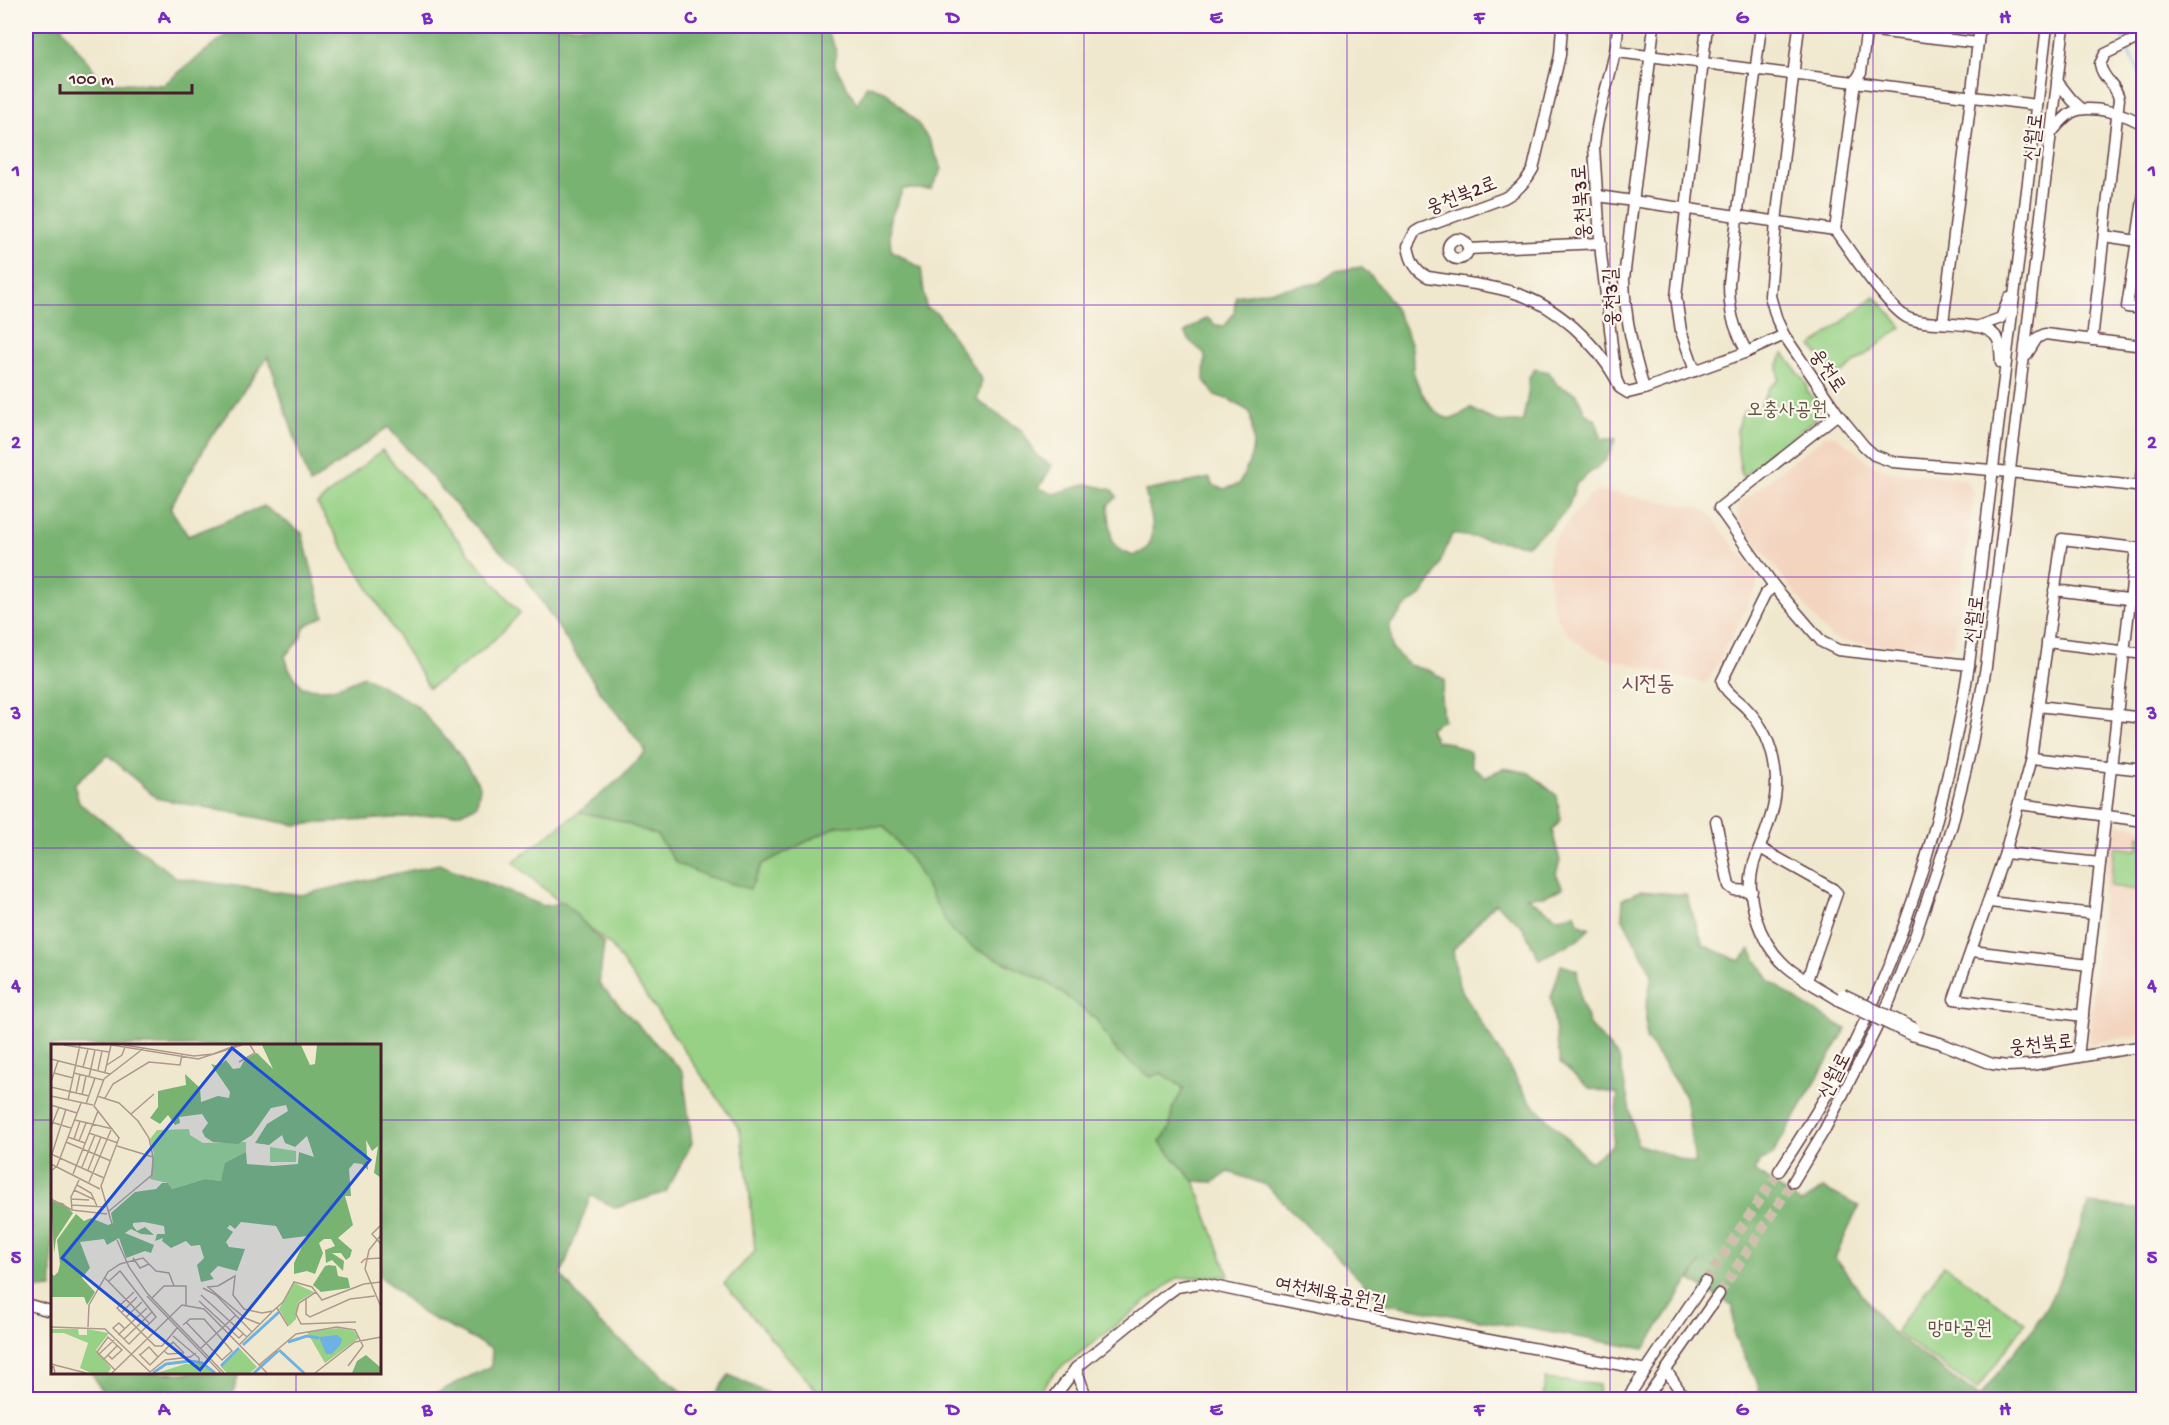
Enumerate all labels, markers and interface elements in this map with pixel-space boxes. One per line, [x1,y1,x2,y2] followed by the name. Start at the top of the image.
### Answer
[157,8,172,31] text: A
[421,8,433,31] text: B
[684,8,698,31] text: C
[944,8,960,31] text: D
[1210,8,1224,31] text: E
[1473,8,1486,31] text: F
[1736,8,1750,31] text: G
[1999,8,2011,31] text: H
[60,57,192,95] scale bar
[68,70,114,91] text: 100 m
[2020,112,2050,163] street label: 신월로
[11,161,20,184] text: 1
[2147,161,2156,184] text: 1
[1569,164,1598,240] street label: 웅천북3로
[1424,173,1501,221] street label: 웅천북2로
[1601,267,1626,327] street label: 웅천3길
[1803,346,1849,398] street label: 웅천로
[1747,400,1827,423] park label: 오충사공원
[11,433,21,456] text: 2
[2147,433,2157,456] text: 2
[1961,594,1991,645] street label: 신월로
[1621,673,1675,699] district label: 시전동
[10,704,21,727] text: 3
[2146,704,2157,727] text: 3
[10,976,21,999] text: 4
[2146,976,2157,999] text: 4
[2008,1032,2075,1061] street label: 웅천북로
[51,1044,381,1374] inset map
[1814,1049,1857,1103] street label: 신월로
[11,1248,22,1271] text: 5
[2147,1248,2158,1271] text: 5
[1273,1273,1388,1317] street label: 여천체육공원길
[1928,1319,1992,1342] park label: 망마공원
[157,1400,172,1423] text: A
[421,1400,433,1423] text: B
[684,1400,698,1423] text: C
[944,1400,960,1423] text: D
[1210,1400,1224,1423] text: E
[1473,1400,1486,1423] text: F
[1736,1400,1750,1423] text: G
[1999,1400,2011,1423] text: H

